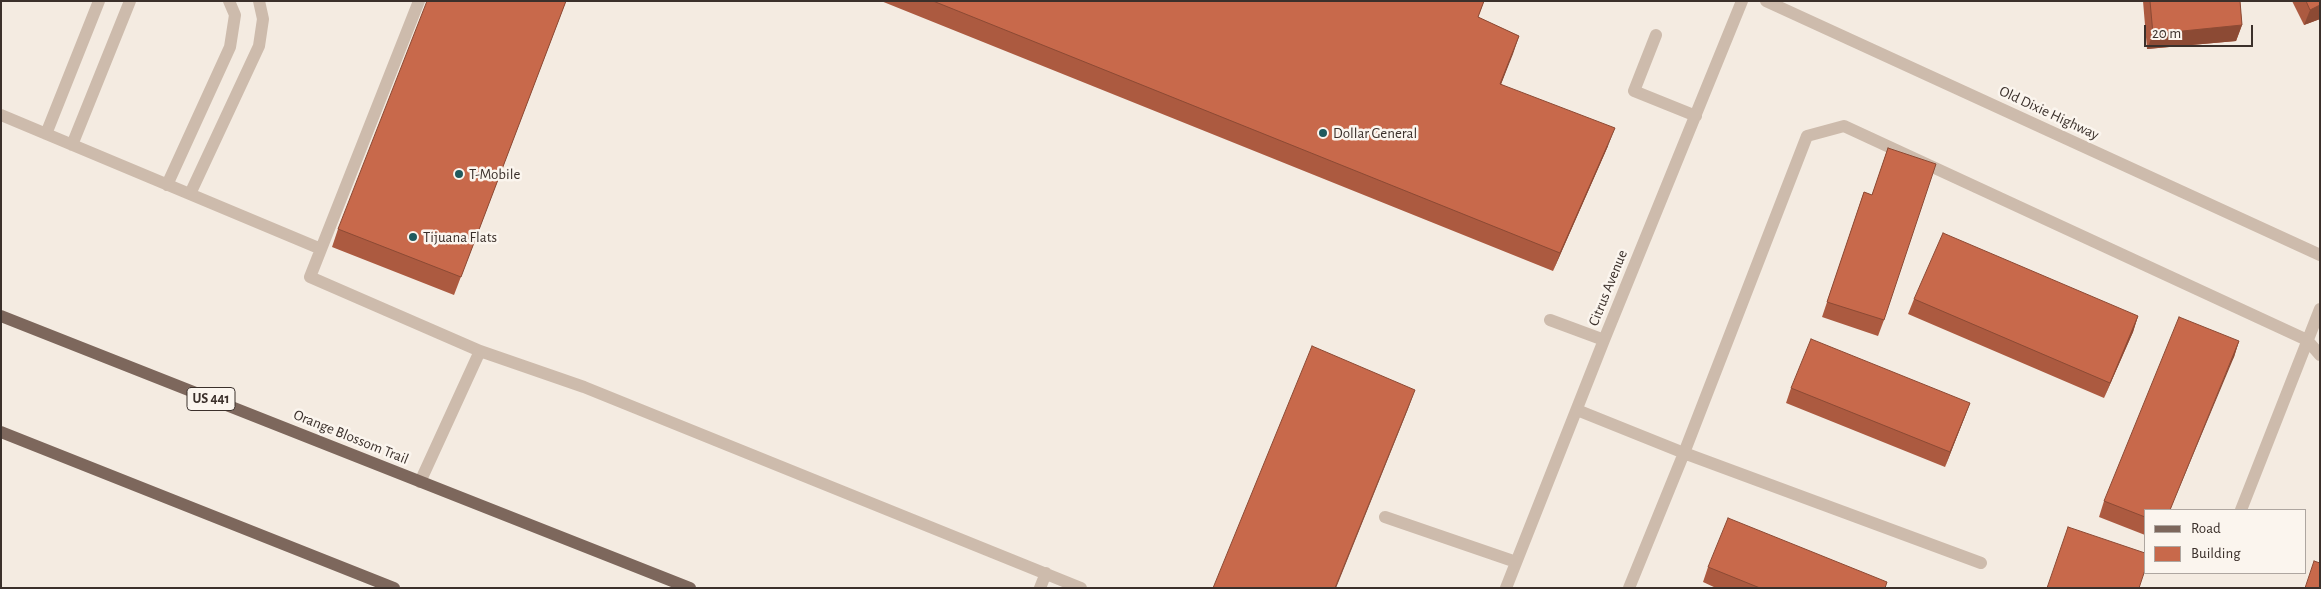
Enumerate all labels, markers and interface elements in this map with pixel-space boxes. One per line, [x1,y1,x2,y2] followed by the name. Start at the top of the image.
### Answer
[2146,15,2255,47] scale bar
[2152,26,2181,41] text: 20 m
[1996,82,2102,144] street label: Old Dixie Highway
[1333,124,1417,142] place label: Dollar General
[1317,127,1329,139] marker: Dollar General
[469,165,520,183] place label: T-Mobile
[453,168,465,180] marker: T-Mobile
[423,228,497,246] place label: Tijuana Flats
[407,231,419,243] marker: Tijuana Flats
[1585,247,1631,329] street label: Citrus Avenue
[187,388,235,410] road number: US 441
[291,406,411,468] street label: Orange Blossom Trail
[2144,509,2306,574] legend
[2191,521,2221,536] text: Road
[2191,546,2241,561] text: Building

